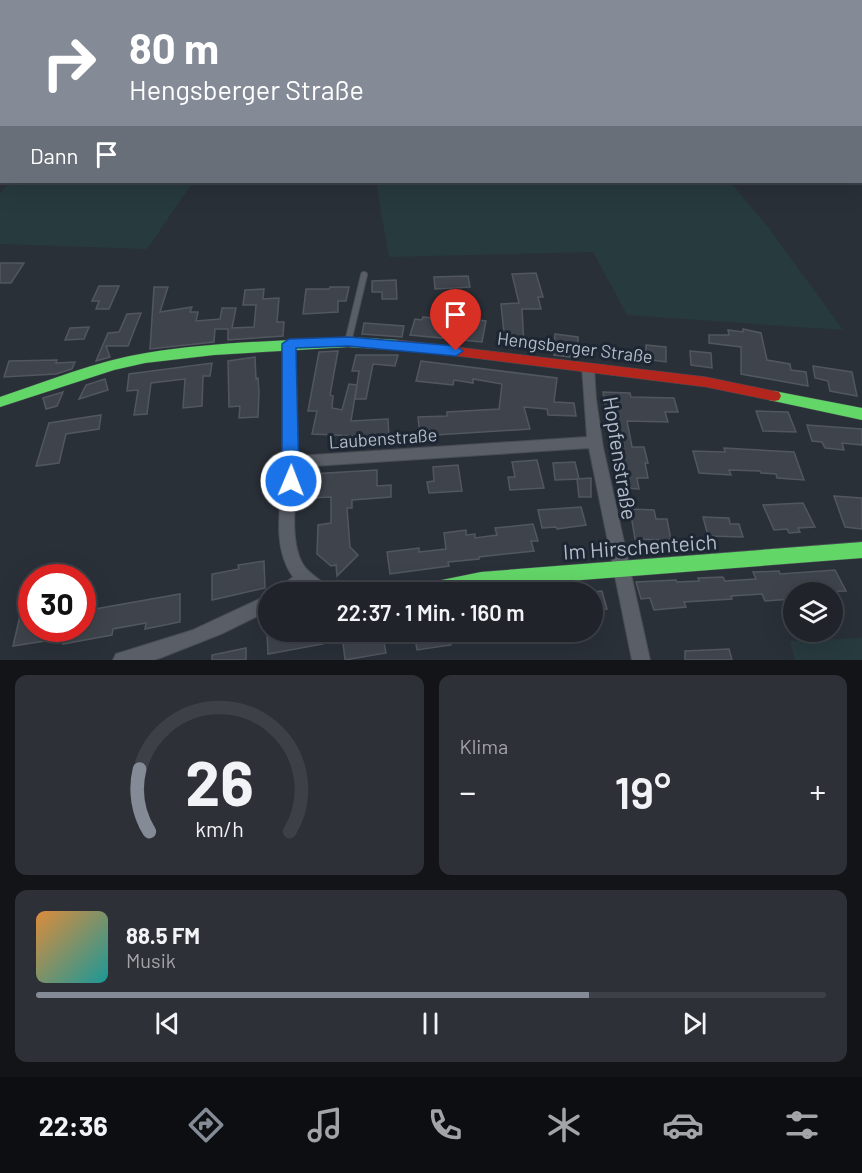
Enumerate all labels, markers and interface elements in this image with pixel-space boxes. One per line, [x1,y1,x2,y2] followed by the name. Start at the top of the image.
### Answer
[129,22,219,72] text: 80 m
[30,24,108,102] icon: right
[129,73,364,105] text: Hengsberger Straße
[90,138,123,171] icon: arrive
[30,142,78,168] text: Dann
[430,289,481,351] pin
[439,298,472,331] icon: arrive
[496,327,654,367] street label: Hengsberger Straße
[599,394,643,522] street label: Hopfenstraße
[328,423,438,453] street label: Laubenstraße
[259,449,323,513] position arrow
[562,528,718,564] street label: Im Hirschenteich
[18,564,96,642] speed limit sign: 30
[783,582,843,642] map controls
[783,582,843,642] button: layers
[337,599,524,625] text: 22:37 · 1 Min. · 160 m
[460,734,508,758] text: Klima
[185,744,253,818] text: 26
[614,764,671,818] text: 19°
[460,771,476,811] text: −
[810,771,826,811] text: +
[195,816,244,841] text: km/h
[126,922,200,948] text: 88.5 FM
[126,948,176,972] text: Musik
[151,1007,184,1040] icon: previous
[414,1007,447,1040] icon: pause
[678,1007,711,1040] icon: next
[185,1104,227,1146] icon: directions
[304,1104,346,1146] icon: music
[424,1104,466,1146] icon: phone
[543,1104,585,1146] icon: climate
[662,1104,704,1146] icon: car
[781,1104,823,1146] icon: filters
[39,1109,108,1141] text: 22:36

